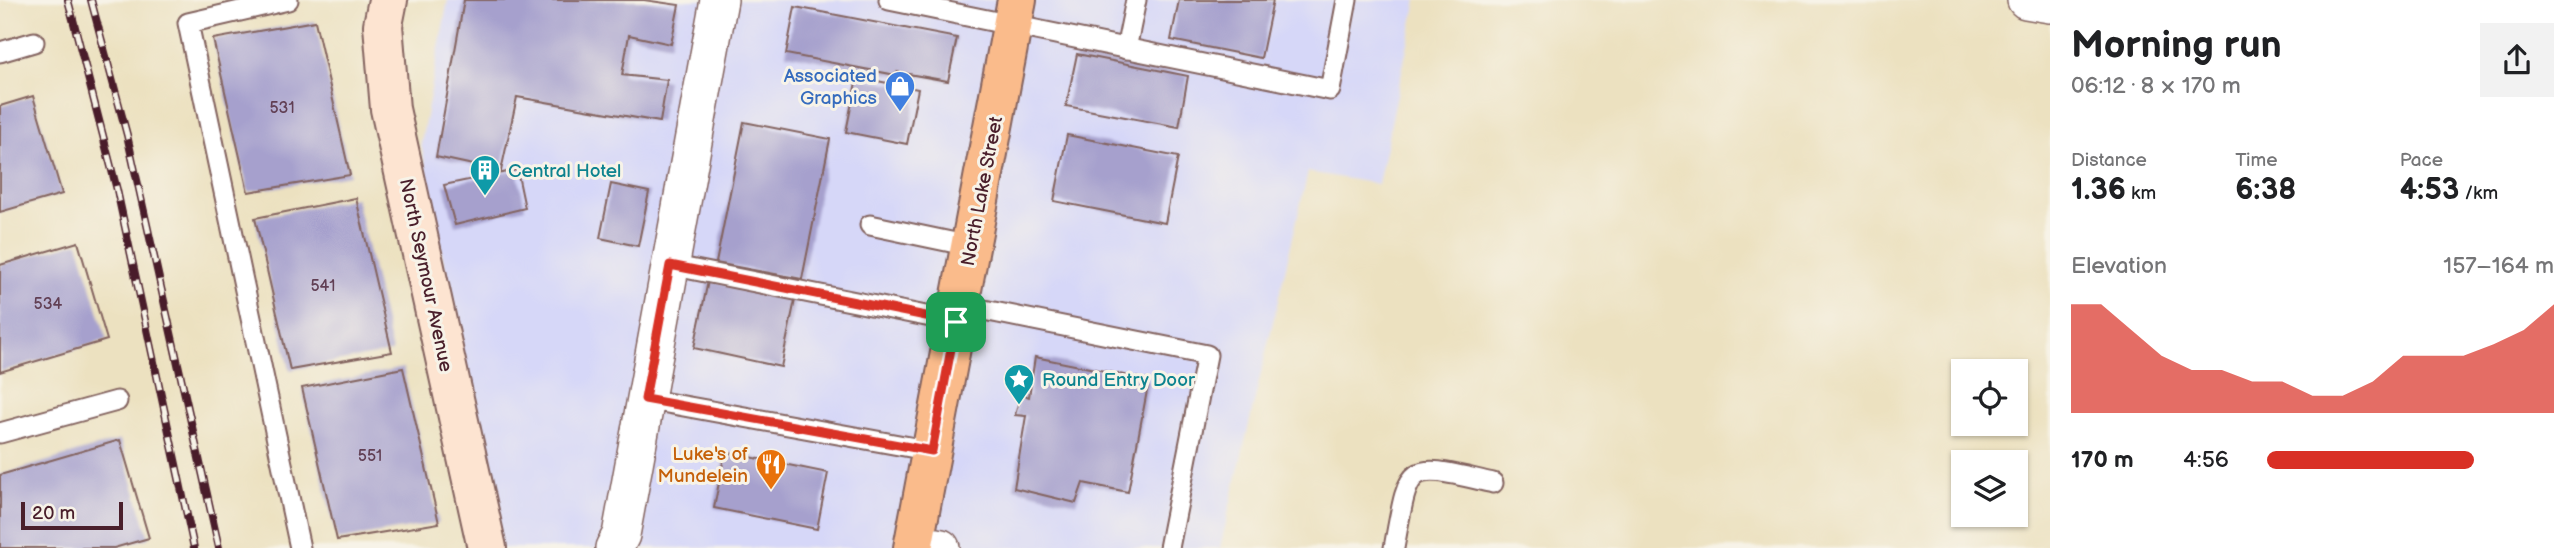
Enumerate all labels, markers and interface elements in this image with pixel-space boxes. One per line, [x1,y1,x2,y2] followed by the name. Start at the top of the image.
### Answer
[2071,23,2282,68] text: Morning run
[2480,23,2554,97] button: share
[784,65,877,110] place label: Associated Graphics
[883,69,917,113] shop icon: Associated Graphics
[2071,72,2241,100] text: 06:12 · 8 × 170 m
[269,99,295,118] house number: 531
[957,114,1008,268] street label: North Lake Street
[2071,149,2147,172] text: Distance
[2235,149,2277,172] text: Time
[2400,149,2443,172] text: Pace
[468,153,502,197] building icon: Central Hotel
[508,160,621,183] place label: Central Hotel
[2071,172,2126,208] text: 1.36
[2235,172,2296,208] text: 6:38
[2400,172,2459,208] text: 4:53
[394,177,457,374] street label: North Seymour Avenue
[2126,182,2156,205] text: km
[2459,182,2498,205] text: /km
[2071,252,2167,280] text: Elevation
[2443,252,2554,280] text: 157–164 m
[310,277,336,296] house number: 541
[926,292,986,352] pin
[34,295,63,314] house number: 534
[937,303,975,341] icon: arrive
[1951,359,2028,527] map controls
[1951,359,2028,436] button: locate
[1002,362,1036,406] place icon: Round Entry Door
[1042,369,1196,392] place label: Round Entry Door
[658,443,748,488] place label: Luke's of Mundelein
[2071,446,2134,474] text: 170 m
[2183,446,2229,474] text: 4:56
[358,447,382,466] house number: 551
[754,447,788,491] restaurant icon: Luke's of Mundelein
[1951,450,2028,527] button: layers
[21,499,122,531] scale bar
[32,502,75,525] text: 20 m

